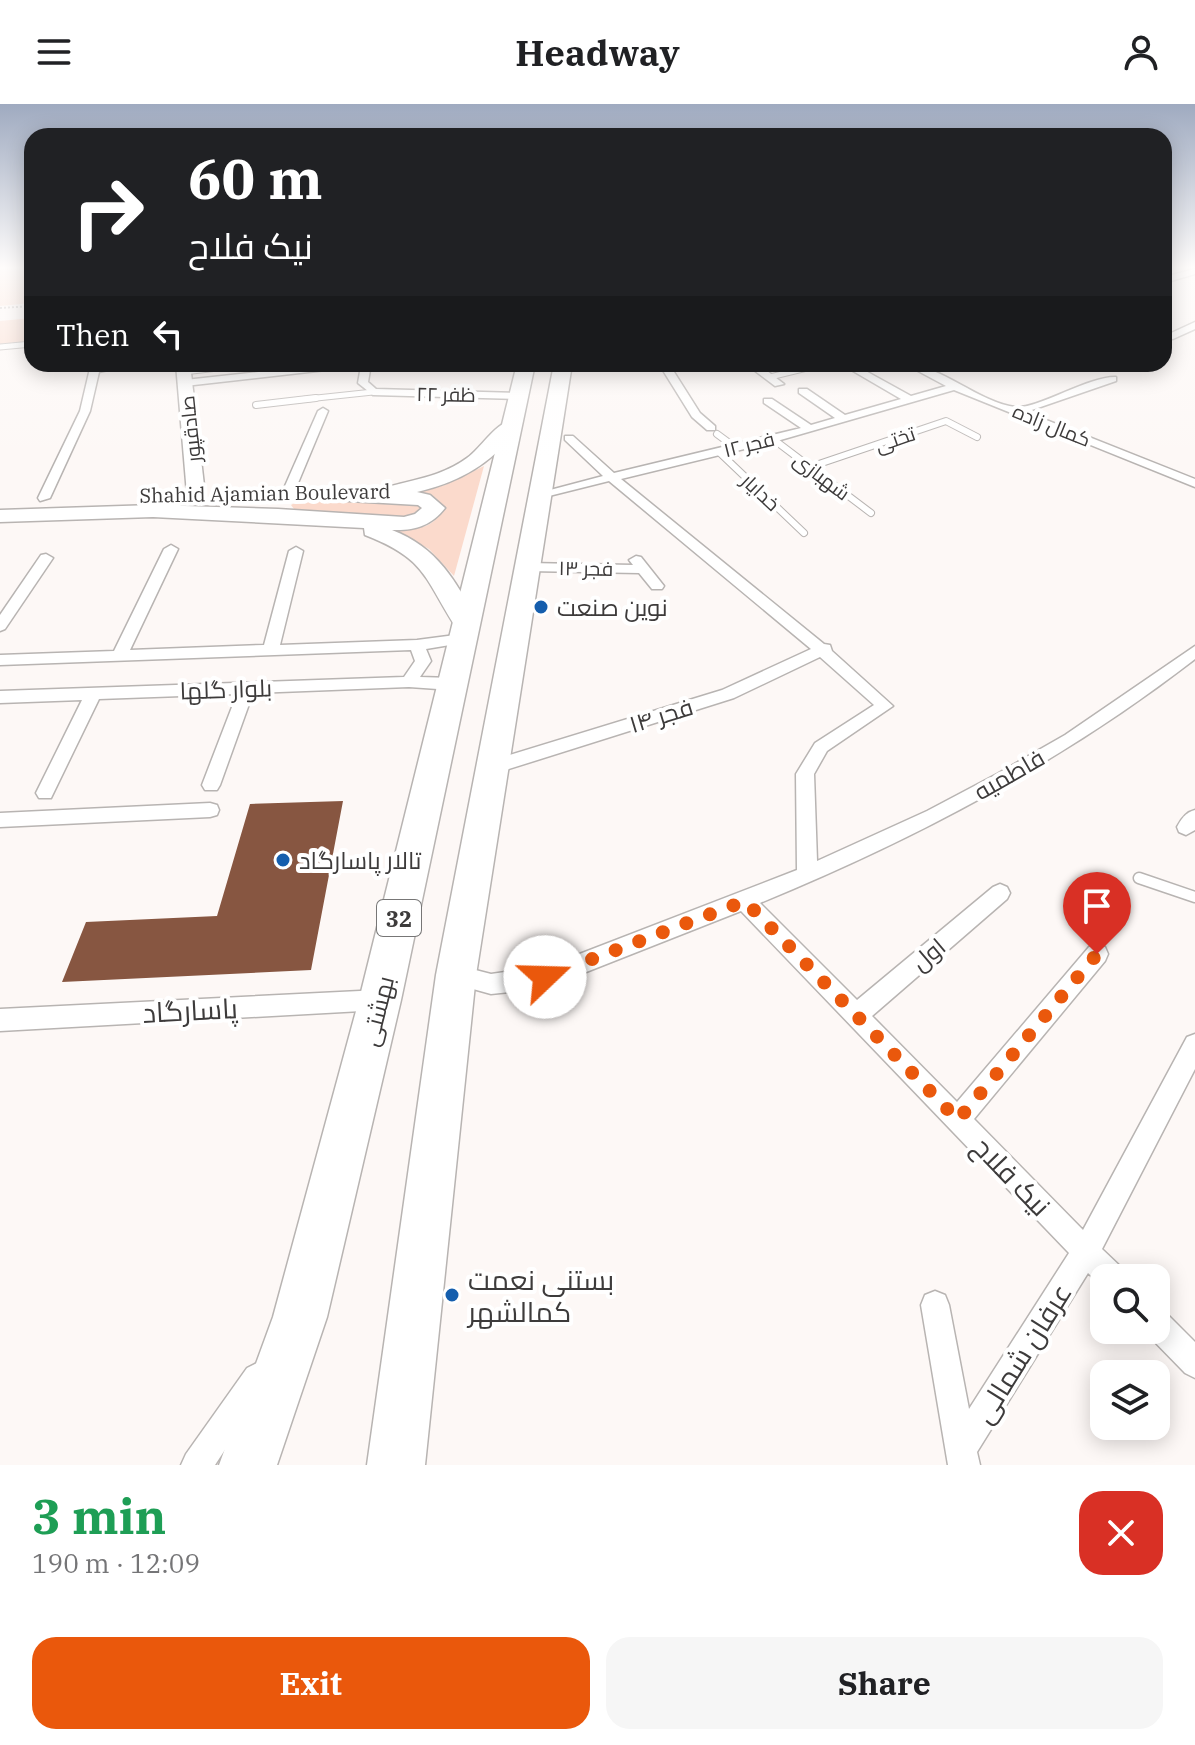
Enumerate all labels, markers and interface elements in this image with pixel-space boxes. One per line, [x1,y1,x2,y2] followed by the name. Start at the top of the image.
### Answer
[515,29,680,76] text: Headway
[32,30,76,74] icon: menu
[1119,30,1163,74] icon: person
[188,142,323,214] text: 60 m
[56,160,160,264] icon: right
[188,222,313,269] text: نیک فلاح
[146,312,190,356] icon: left
[56,315,130,354] text: Then
[416,380,476,408] street label: ظفر ۲۲
[173,394,207,465] street label: صادقپور
[1009,397,1095,453] street label: کمال زاده
[871,419,919,458] street label: تختی
[721,425,777,463] street label: فجر ۱۲
[788,446,856,506] street label: شهبازی
[735,467,786,517] street label: خدایار
[139,477,391,509] street label: Shahid Ajamian Boulevard
[558,554,614,582] street label: فجر ۱۳
[557,591,668,623] place label: نوین صنعت
[532,598,550,616] marker: نوین صنعت
[179,671,273,707] street label: بلوار گلها
[625,690,697,740] street label: فجر ۱۴
[968,741,1050,807] street label: فاطمیه
[299,844,422,877] place label: تالار پاسارگاد
[274,851,292,869] marker: تالار پاسارگاد
[1063,872,1131,954] pin
[1075,884,1119,928] icon: arrive
[377,900,421,936] road number: 32
[904,930,952,978] street label: اول
[503,935,587,1019] position arrow
[353,973,401,1049] street label: بهشتی
[141,989,239,1032] street label: پاسارگاد
[964,1128,1059,1224] street label: نیک فلاح
[466,1261,614,1330] place label: بستنی نعمت کمالشهر
[1090,1264,1170,1440] map controls
[1090,1264,1170,1344] button: search
[964,1276,1080,1430] street label: عرفان شمالی
[443,1286,461,1304] marker: بستنی نعمت کمالشهر
[1090,1360,1170,1440] button: layers
[32,1485,166,1547] text: 3 min
[1079,1491,1163,1575] button: close
[32,1546,200,1580] text: 190 m · 12:09
[32,1637,590,1729] button: Exit
[606,1637,1163,1729] button: Share

